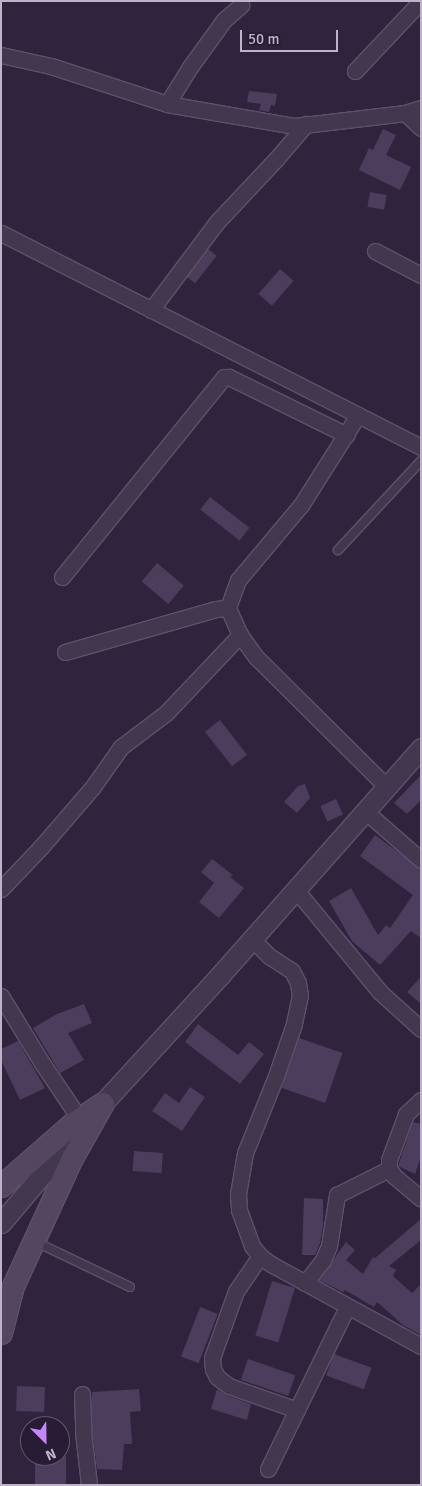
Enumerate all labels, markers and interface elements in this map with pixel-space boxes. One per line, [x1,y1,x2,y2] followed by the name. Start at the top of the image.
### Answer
[242,20,340,52] scale bar
[248,30,279,48] text: 50 m
[20,1416,70,1466] north arrow
[43,1445,58,1464] text: N

